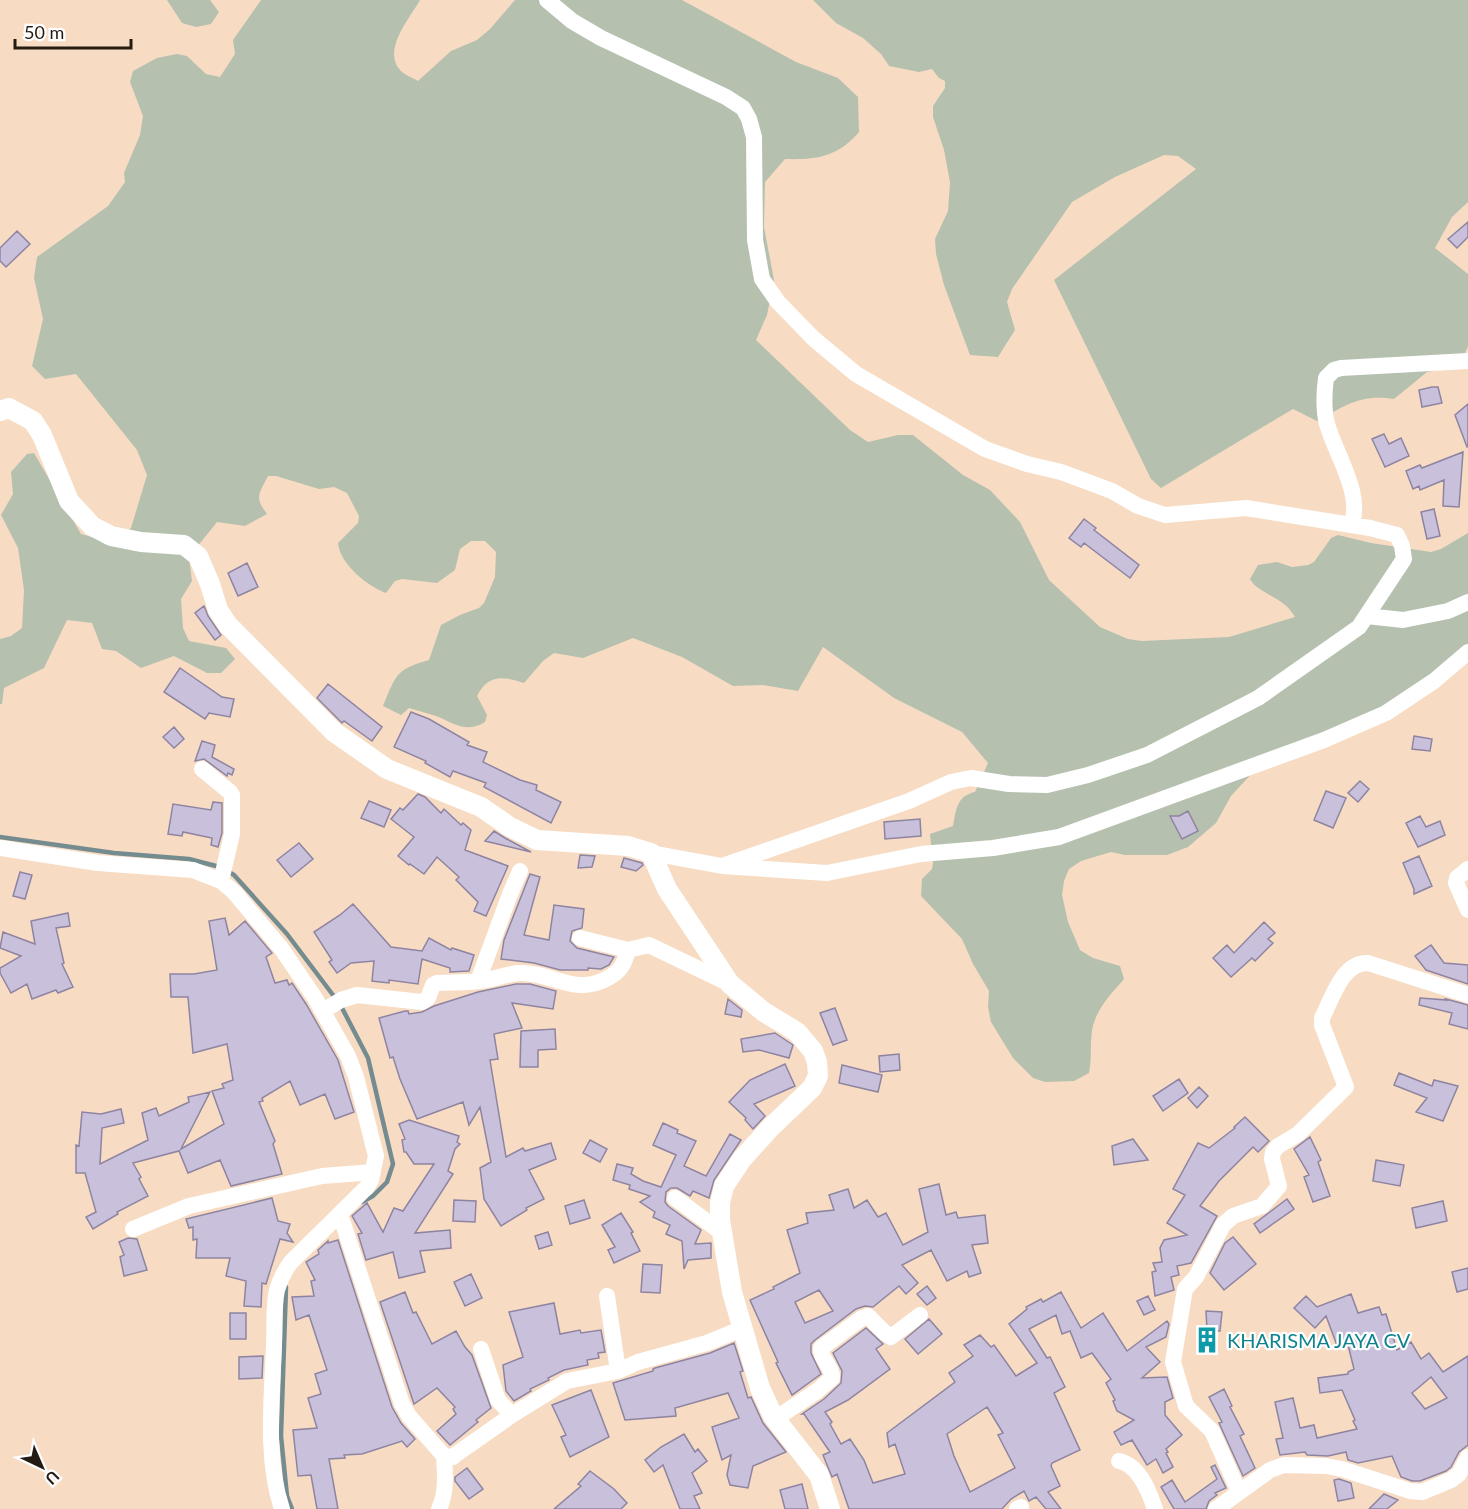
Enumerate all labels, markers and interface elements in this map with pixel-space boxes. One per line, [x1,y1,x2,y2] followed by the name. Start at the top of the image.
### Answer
[15,12,130,50] scale bar
[24,21,64,43] text: 50 m
[1192,1325,1222,1355] building icon: KHARISMA JAYA CV
[1227,1328,1411,1352] place label: KHARISMA JAYA CV
[12,1437,72,1497] north arrow
[42,1467,64,1489] text: U

